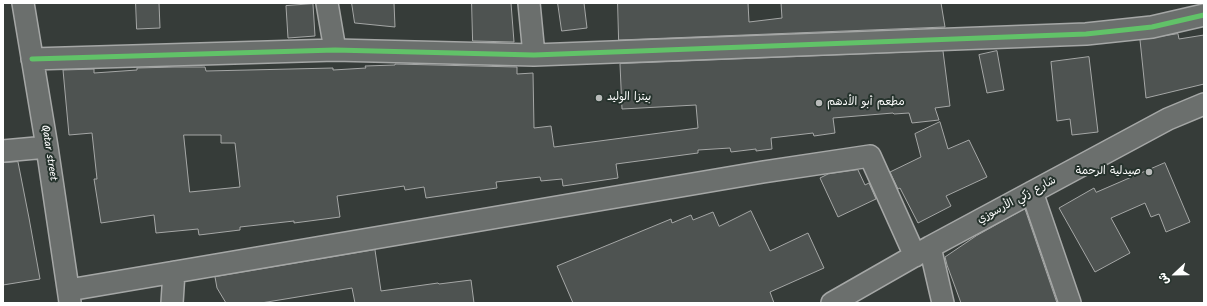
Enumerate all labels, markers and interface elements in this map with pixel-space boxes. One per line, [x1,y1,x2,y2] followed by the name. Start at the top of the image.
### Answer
[607,91,651,105] place label: بيتزا الوليد
[594,93,604,103] marker: بيتزا الوليد
[827,96,905,110] place label: مطعم أبو الأدهم
[814,98,824,108] marker: مطعم أبو الأدهم
[37,124,59,182] street label: Qatar street
[1076,165,1141,179] place label: صيدلية الرحمة
[1144,167,1154,177] marker: صيدلية الرحمة
[975,175,1059,227] street label: شارع زكي الأرسوزي
[1155,254,1195,294] north arrow
[1153,270,1174,287] text: ش

